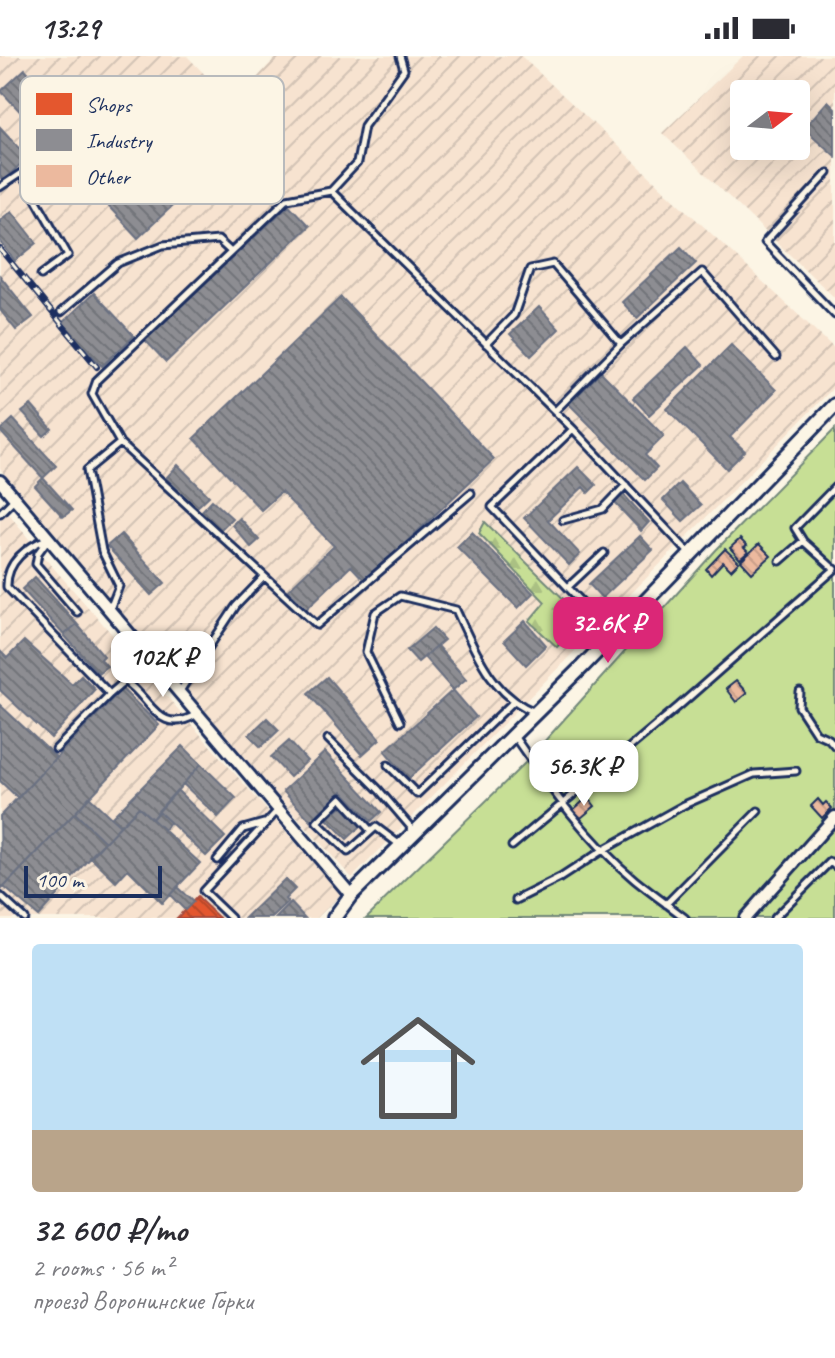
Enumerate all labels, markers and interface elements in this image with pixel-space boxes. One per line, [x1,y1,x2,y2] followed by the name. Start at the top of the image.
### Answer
[40,9,100,47] text: 13:29
[20,76,284,204] legend
[730,80,810,160] north arrow
[730,80,810,160] map controls
[86,91,133,119] text: Shops
[86,127,154,155] text: Industry
[86,163,132,191] text: Other
[534,597,682,665] pin: 32.6K ₽
[571,606,645,639] text: 32.6K ₽
[98,631,228,699] pin: 102K ₽
[129,640,197,673] text: 102K ₽
[510,740,658,808] pin: 56.3K ₽
[547,749,621,782] text: 56.3K ₽
[24,862,162,898] scale bar
[36,866,83,894] text: 100 m
[346,996,490,1140] icon: home
[32,1208,187,1251] text: 32 600 ₽/mo
[32,1251,173,1284] text: 2 rooms · 56 m²
[32,1284,253,1317] text: проезд Воронинские Горки

